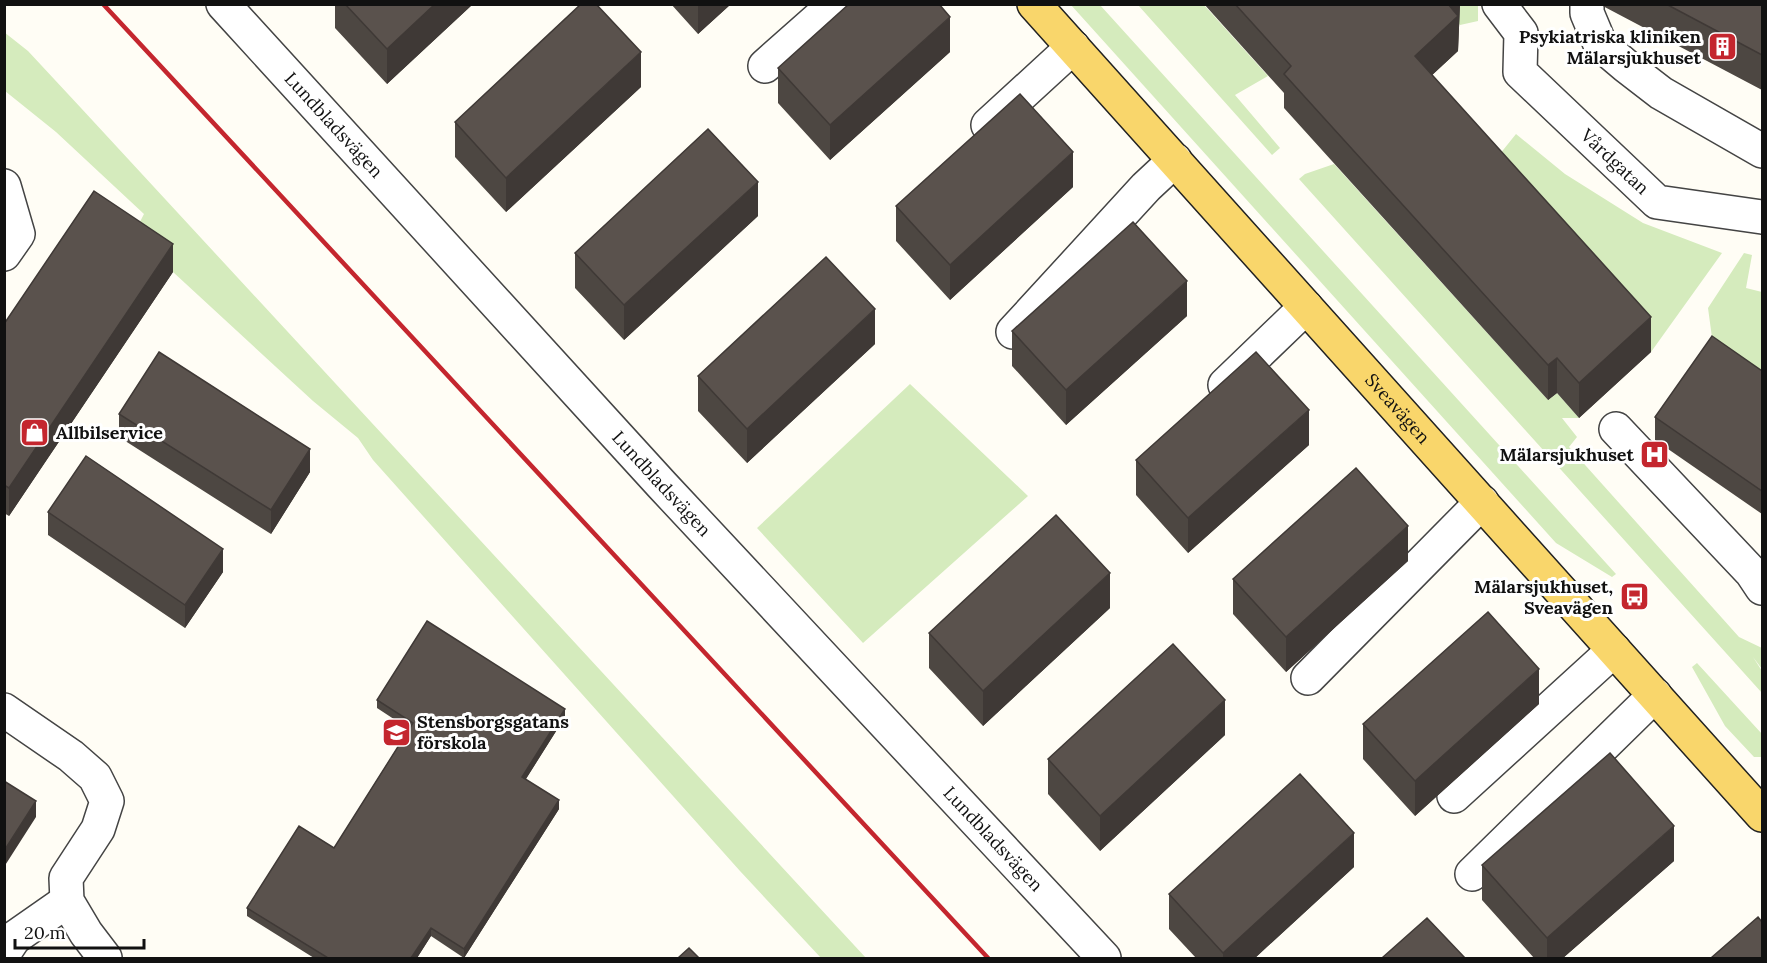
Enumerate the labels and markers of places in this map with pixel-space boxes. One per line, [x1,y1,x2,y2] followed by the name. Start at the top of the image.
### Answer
[1519,25,1702,69] place label: Psykiatriska kliniken Mälarsjukhuset
[1706,31,1738,63] building icon: Psykiatriska kliniken Mälarsjukhuset
[19,417,51,449] shop icon: Allbilservice
[56,421,163,444] place label: Allbilservice
[1639,439,1671,471] hospital icon: Mälarsjukhuset
[1500,443,1635,466] place label: Mälarsjukhuset
[1474,575,1614,619] place label: Mälarsjukhuset, Sveavägen
[1618,581,1650,613] bus stop icon: Mälarsjukhuset, Sveavägen
[417,710,569,754] place label: Stensborgsgatans förskola
[380,716,412,748] school or university icon: Stensborgsgatans förskola

